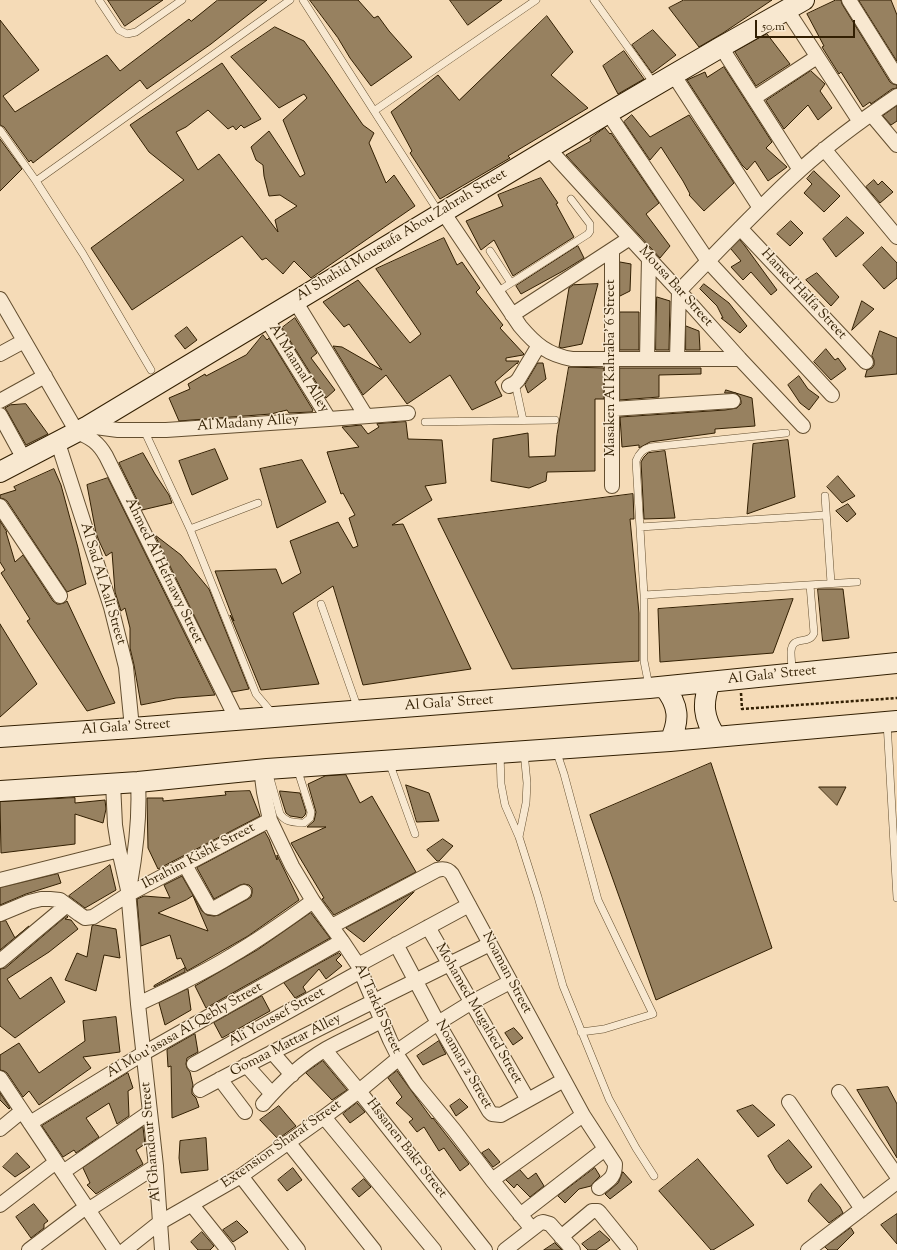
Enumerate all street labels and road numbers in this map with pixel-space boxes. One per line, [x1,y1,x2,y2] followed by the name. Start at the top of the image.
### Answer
[294,166,510,306] street label: Al Shahid Moustafa Abou Zahrah Street
[634,243,716,331] street label: Mousa Bar Street
[757,246,849,344] street label: Hamed Halfa Street
[604,279,620,457] street label: Masaken Al Kahraba' 6 Street
[264,322,332,416] street label: Al Maamal Alley
[197,412,299,436] street label: Al Madany Alley
[120,495,206,647] street label: Ahmed Al Hefnawy Street
[75,521,129,647] street label: Al Sad Al Aali Street
[727,663,817,689] street label: Al Gala' Street
[404,693,494,715] street label: Al Gala' Street
[81,717,171,739] street label: Al Gala' Street
[140,820,258,894] street label: Ibrahim Kishk Street
[477,929,535,1017] street label: Noaman Street
[431,941,525,1087] street label: Mohamed Mugahed Street
[350,961,404,1057] street label: Al Tarkib Street
[104,979,266,1083] street label: Al Mou'asasa Al Qebly Street
[226,984,328,1052] street label: Ali Youssef Street
[228,1011,344,1081] street label: Gomaa Mattar Alley
[431,1017,495,1113] street label: Noaman 2 Street
[138,1081,166,1203] street label: Al Ghandour Street
[362,1096,450,1202] street label: Hssanen Bakr Street
[219,1097,345,1193] street label: Extension Sharaf Street

